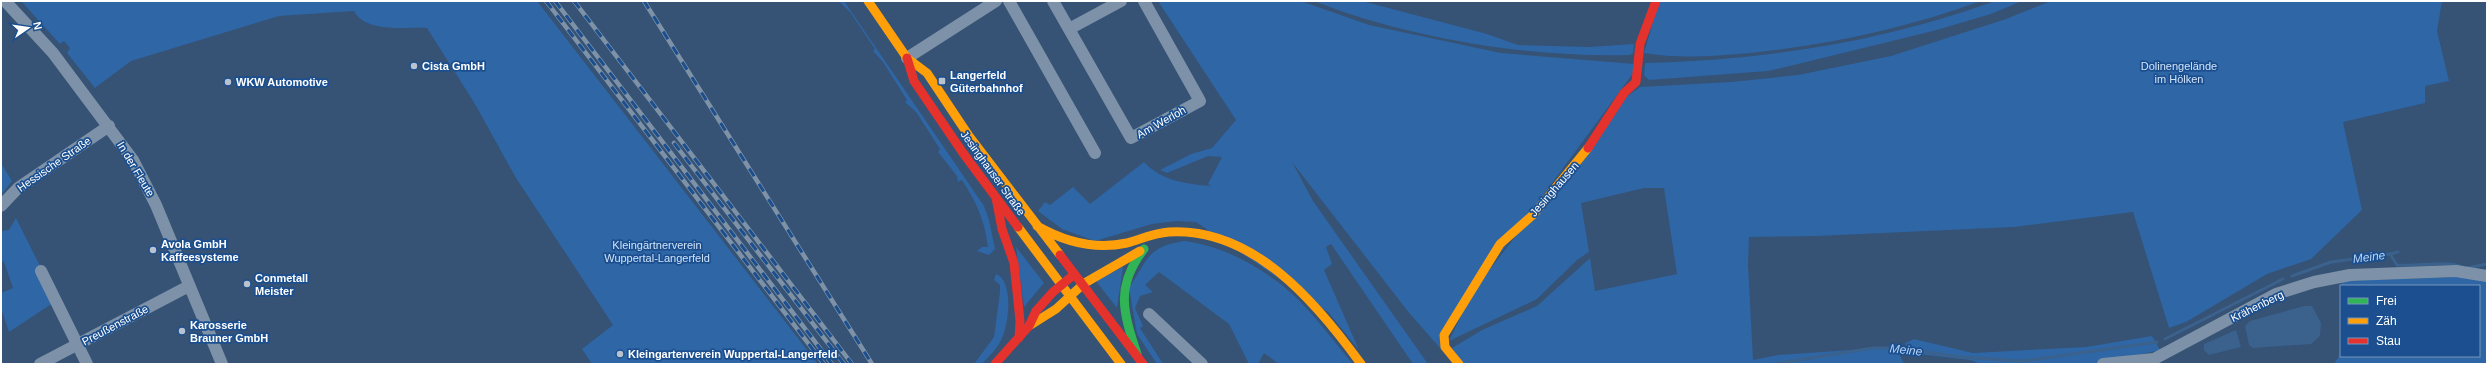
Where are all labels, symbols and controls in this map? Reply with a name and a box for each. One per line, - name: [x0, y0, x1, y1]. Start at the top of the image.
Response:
- north arrow: [8, 8, 48, 48]
- text: N: [31, 21, 44, 31]
- place label: Cista GmbH: [422, 60, 485, 72]
- park label: Dolinengelände im Hölken: [2141, 60, 2217, 85]
- marker: Cista GmbH: [409, 61, 419, 71]
- place label: Langerfeld Güterbahnhof: [950, 69, 1023, 94]
- place label: WKW Automotive: [236, 76, 328, 88]
- marker: Langerfeld Güterbahnhof: [937, 76, 947, 86]
- marker: WKW Automotive: [223, 77, 233, 87]
- street label: Am Werloh: [1134, 104, 1188, 140]
- street label: Jesinghauser Straße: [958, 128, 1028, 218]
- street label: Hessische Straße: [15, 134, 93, 194]
- street label: In der Fleute: [115, 139, 157, 199]
- street label: Jesinghausen: [1527, 159, 1581, 219]
- place label: Avola GmbH Kaffeesysteme: [161, 238, 239, 263]
- park label: Kleingärtnerverein Wuppertal-Langerfeld: [604, 239, 710, 264]
- marker: Avola GmbH Kaffeesysteme: [148, 245, 158, 255]
- water label: Meine: [2352, 248, 2386, 266]
- place label: Conmetall Meister: [255, 272, 308, 297]
- marker: Conmetall Meister: [242, 279, 252, 289]
- legend: [2340, 285, 2480, 357]
- street label: Krähenberg: [2229, 288, 2285, 324]
- text: Frei: [2376, 294, 2397, 308]
- street label: Preußenstraße: [80, 302, 150, 348]
- text: Zäh: [2376, 314, 2397, 328]
- place label: Karosserie Brauner GmbH: [190, 319, 268, 344]
- marker: Karosserie Brauner GmbH: [177, 326, 187, 336]
- text: Stau: [2376, 334, 2401, 348]
- water label: Meine: [1889, 341, 1923, 359]
- place label: Kleingartenverein Wuppertal-Langerfeld: [628, 348, 837, 360]
- marker: Kleingartenverein Wuppertal-Langerfeld: [615, 349, 625, 359]

